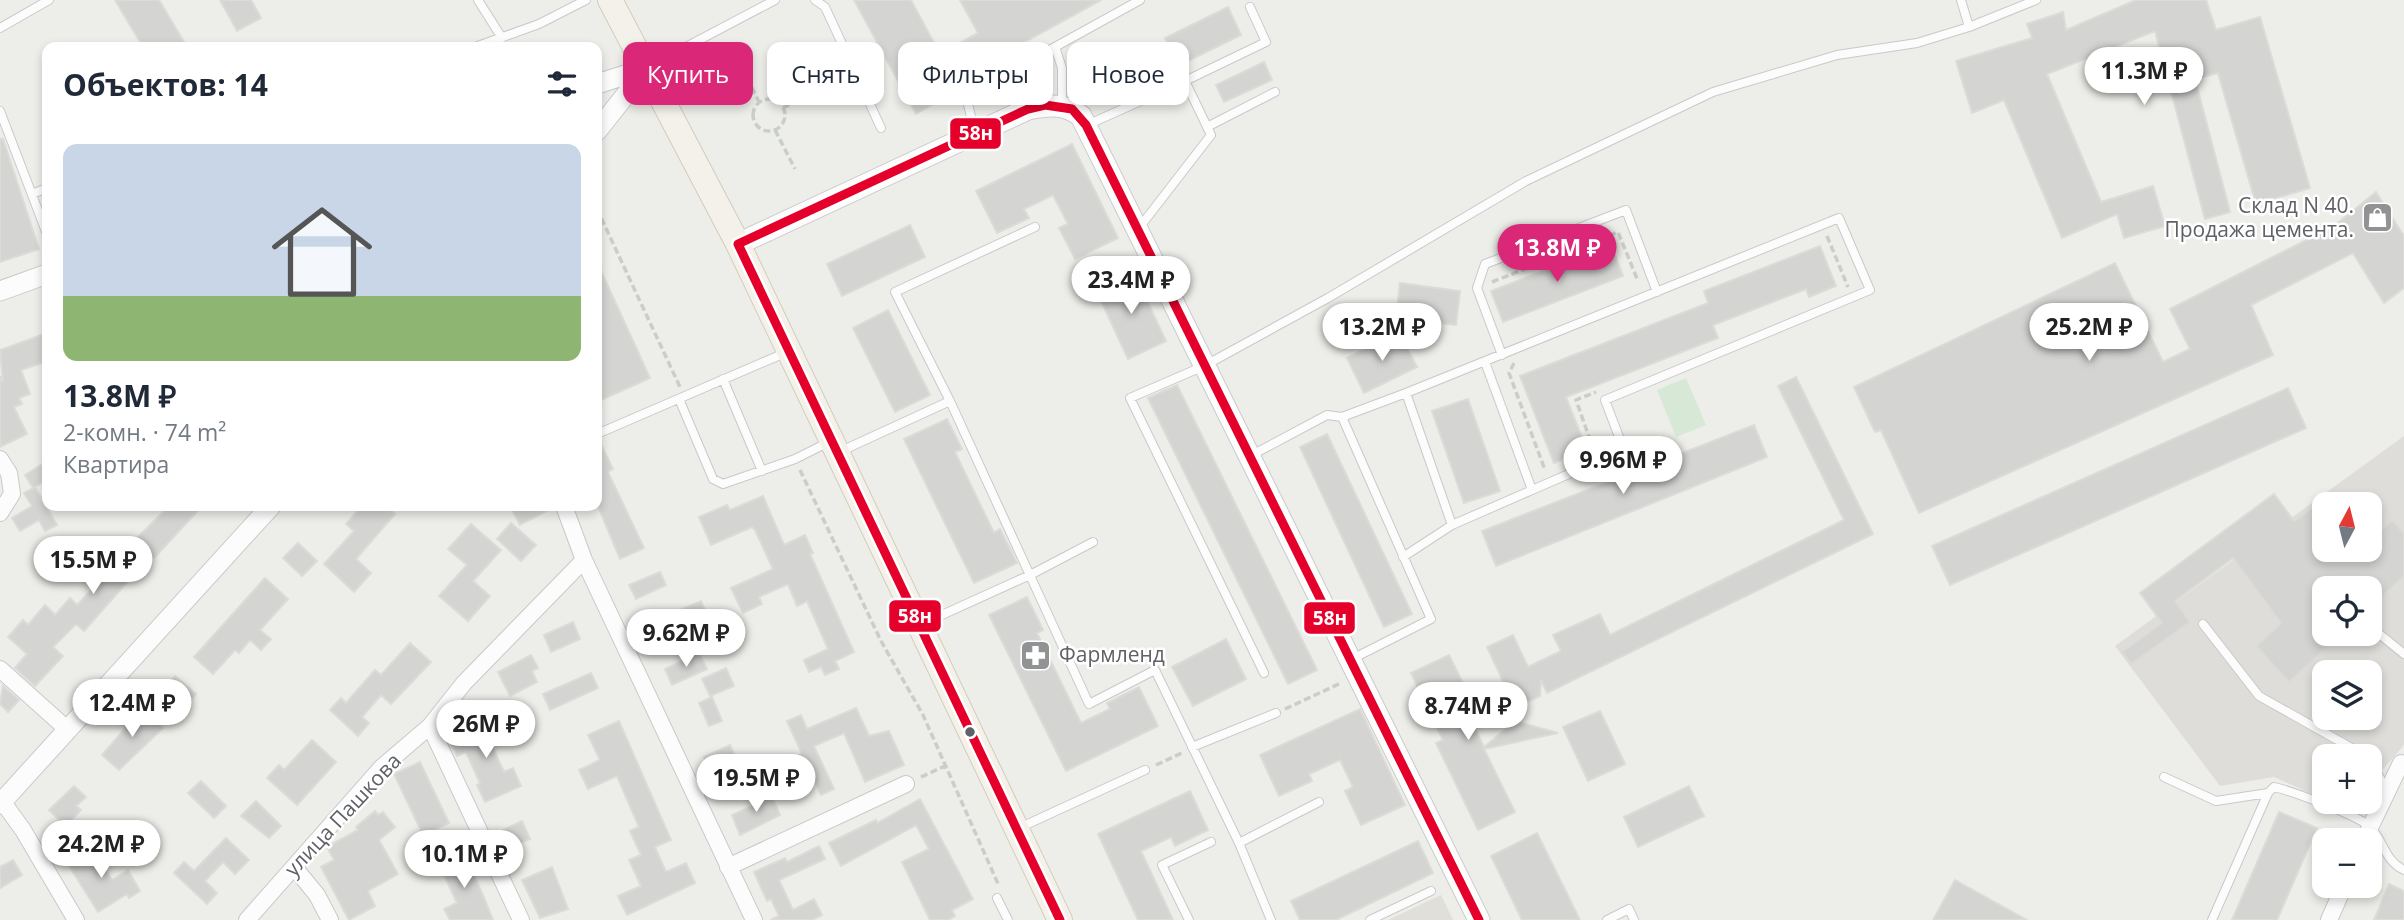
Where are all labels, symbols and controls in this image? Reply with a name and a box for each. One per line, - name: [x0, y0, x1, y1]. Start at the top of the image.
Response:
- chip: Купить: [623, 42, 753, 105]
- chip: Снять: [767, 42, 884, 105]
- chip: Фильтры: [898, 42, 1053, 105]
- chip: Новое: [1067, 42, 1189, 105]
- pin: 11.3M ₽: [2079, 48, 2209, 107]
- text: 11.3M ₽: [2100, 54, 2188, 86]
- text: Объектов: 14: [63, 64, 268, 105]
- icon: filters: [543, 65, 581, 103]
- line badge: 58н: [949, 117, 1002, 150]
- text: 58н: [959, 120, 993, 146]
- icon: home: [259, 189, 385, 315]
- place label: Склад N 40. Продажа цемента.: [2164, 191, 2354, 243]
- shop icon: Склад N 40. Продажа цемента.: [2360, 201, 2394, 235]
- pin: 13.8M ₽: [1492, 224, 1622, 284]
- text: 13.8M ₽: [1513, 231, 1601, 263]
- pin: 23.4M ₽: [1066, 256, 1196, 316]
- text: 23.4M ₽: [1087, 263, 1175, 295]
- pin: 13.2M ₽: [1317, 304, 1447, 363]
- pin: 25.2M ₽: [2024, 304, 2154, 363]
- text: 13.2M ₽: [1338, 310, 1426, 342]
- text: 25.2M ₽: [2045, 310, 2133, 342]
- text: 13.8M ₽: [63, 375, 177, 416]
- text: 2-комн. · 74 m²: [63, 416, 226, 448]
- pin: 9.96M ₽: [1558, 436, 1688, 496]
- text: 9.96M ₽: [1579, 443, 1667, 475]
- text: Квартира: [63, 448, 169, 480]
- north arrow: [2312, 492, 2382, 562]
- map controls: [2312, 492, 2382, 898]
- pin: 15.5M ₽: [28, 536, 158, 596]
- text: 15.5M ₽: [49, 543, 137, 575]
- button: locate: [2312, 576, 2382, 646]
- line badge: 58н: [888, 599, 942, 633]
- line badge: 58н: [1303, 601, 1356, 635]
- text: 58н: [898, 603, 932, 629]
- text: 58н: [1313, 605, 1347, 631]
- pin: 9.62M ₽: [621, 610, 751, 669]
- text: 9.62M ₽: [642, 616, 730, 648]
- pharmacy icon: Фармленд: [1019, 638, 1053, 672]
- place label: Фармленд: [1059, 640, 1165, 668]
- button: layers: [2312, 660, 2382, 730]
- pin: 12.4M ₽: [67, 680, 197, 739]
- pin: 8.74M ₽: [1403, 682, 1533, 742]
- text: 12.4M ₽: [88, 686, 176, 718]
- text: 8.74M ₽: [1424, 689, 1512, 721]
- pin: 26M ₽: [437, 700, 535, 760]
- text: 26M ₽: [452, 707, 520, 739]
- unlabelled marker: [963, 725, 977, 739]
- button: +: [2312, 744, 2382, 814]
- street label: улица Пашкова: [278, 747, 407, 882]
- pin: 19.5M ₽: [691, 754, 821, 814]
- text: 19.5M ₽: [712, 761, 800, 793]
- pin: 24.2M ₽: [36, 820, 166, 880]
- text: 24.2M ₽: [57, 827, 145, 859]
- button: −: [2312, 828, 2382, 898]
- pin: 10.1M ₽: [399, 830, 529, 890]
- text: 10.1M ₽: [420, 837, 508, 869]

